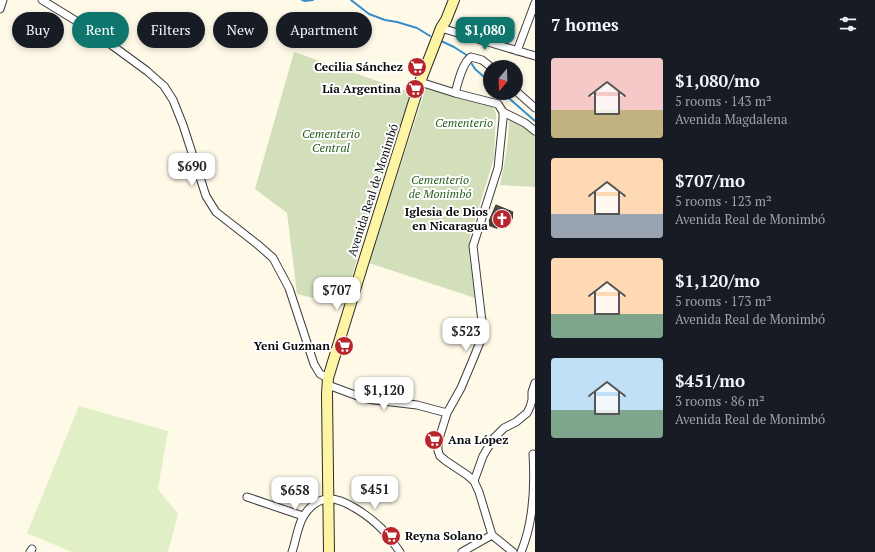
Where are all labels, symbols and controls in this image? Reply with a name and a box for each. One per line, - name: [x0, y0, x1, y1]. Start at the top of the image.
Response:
- chip: Buy: [12, 12, 64, 48]
- chip: Rent: [72, 12, 129, 48]
- chip: Filters: [137, 12, 205, 48]
- chip: New: [213, 12, 268, 48]
- chip: Apartment: [276, 12, 372, 48]
- text: 7 homes: [551, 13, 619, 36]
- icon: filters: [837, 13, 859, 35]
- pin: $1,080: [452, 17, 518, 51]
- text: $1,080: [465, 21, 505, 39]
- supermarket icon: Cecilia Sánchez: [406, 56, 428, 78]
- place label: Cecilia Sánchez: [314, 59, 403, 74]
- north arrow: [483, 60, 523, 100]
- map controls: [483, 60, 523, 100]
- text: $1,080/mo: [675, 69, 760, 92]
- icon: home: [583, 74, 631, 122]
- supermarket icon: Lía Argentina: [404, 78, 426, 100]
- place label: Lía Argentina: [322, 81, 401, 96]
- text: 5 rooms · 143 m²: [675, 92, 772, 110]
- text: Avenida Magdalena: [675, 110, 788, 128]
- park label: Cementerio: [435, 115, 493, 130]
- street label: Avenida Real de Monimbó: [344, 121, 401, 258]
- park label: Cementerio Central: [302, 126, 360, 155]
- pin: $690: [168, 153, 216, 187]
- text: $690: [177, 157, 207, 175]
- text: $707/mo: [675, 169, 745, 192]
- park label: Cementerio de Monimbó: [408, 172, 472, 201]
- icon: home: [583, 174, 631, 222]
- text: 5 rooms · 123 m²: [675, 192, 772, 210]
- place label: Iglesia de Dios en Nicaragua: [405, 204, 489, 233]
- church icon: Iglesia de Dios en Nicaragua: [491, 208, 513, 230]
- text: Avenida Real de Monimbó: [675, 210, 825, 228]
- text: $1,120/mo: [675, 269, 760, 292]
- icon: home: [583, 274, 631, 322]
- pin: $707: [313, 277, 361, 311]
- text: $707: [322, 281, 352, 299]
- text: 5 rooms · 173 m²: [675, 292, 772, 310]
- text: Avenida Real de Monimbó: [675, 310, 825, 328]
- pin: $523: [442, 318, 490, 352]
- text: $523: [451, 322, 481, 340]
- supermarket icon: Yeni Guzman: [333, 335, 355, 357]
- place label: Yeni Guzman: [254, 338, 330, 353]
- text: $451/mo: [675, 369, 745, 392]
- icon: home: [583, 374, 631, 422]
- pin: $1,120: [351, 377, 417, 411]
- text: $1,120: [364, 381, 404, 399]
- text: 3 rooms · 86 m²: [675, 392, 765, 410]
- text: Avenida Real de Monimbó: [675, 410, 825, 428]
- supermarket icon: Ana López: [423, 429, 445, 451]
- place label: Ana López: [448, 432, 508, 447]
- pin: $451: [351, 476, 399, 510]
- pin: $658: [271, 477, 319, 511]
- text: $451: [360, 480, 390, 498]
- text: $658: [280, 481, 310, 499]
- supermarket icon: Reyna Solano: [380, 525, 402, 547]
- place label: Reyna Solano: [405, 528, 483, 543]

